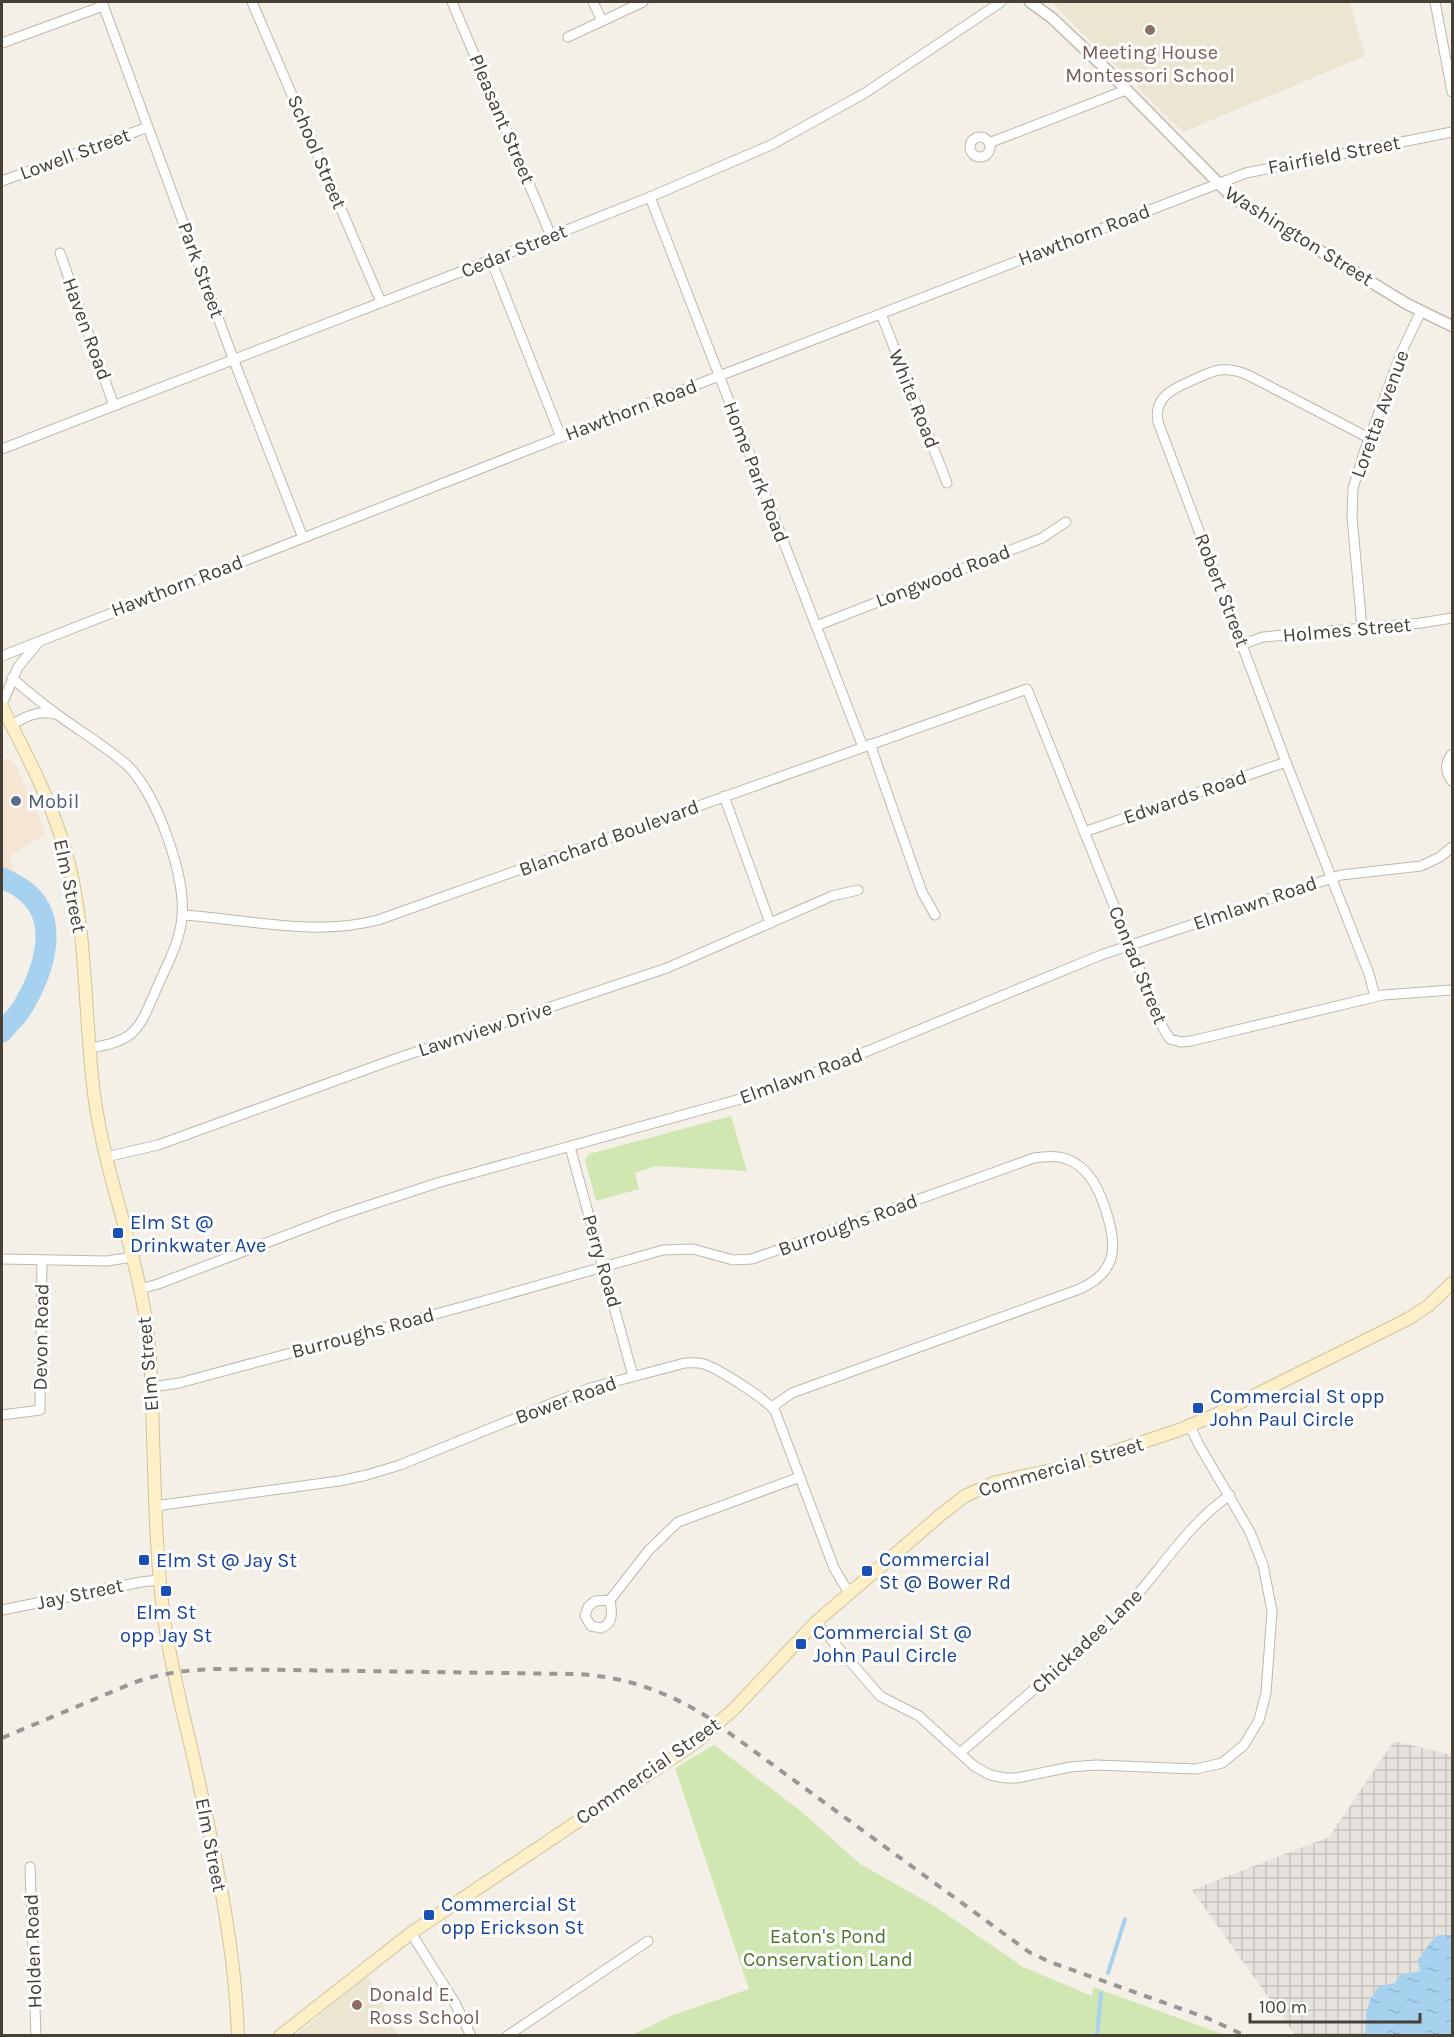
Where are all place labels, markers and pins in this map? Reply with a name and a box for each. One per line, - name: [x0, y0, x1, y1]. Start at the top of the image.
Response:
- marker: Meeting House Montessori School: [1143, 23, 1157, 37]
- place label: Meeting House Montessori School: [1065, 41, 1235, 87]
- place label: Mobil: [28, 790, 79, 813]
- marker: Mobil: [9, 794, 23, 808]
- place label: Elm St @ Drinkwater Ave: [130, 1211, 266, 1257]
- marker: Elm St @ Drinkwater Ave: [111, 1226, 125, 1240]
- place label: Commercial St opp John Paul Circle: [1210, 1385, 1384, 1431]
- marker: Commercial St opp John Paul Circle: [1191, 1401, 1205, 1415]
- place label: Commercial St @ Bower Rd: [879, 1548, 1011, 1594]
- place label: Elm St @ Jay St: [156, 1549, 297, 1572]
- marker: Elm St @ Jay St: [137, 1553, 151, 1567]
- marker: Commercial St @ Bower Rd: [860, 1564, 874, 1578]
- marker: Elm St opp Jay St: [159, 1584, 173, 1598]
- place label: Elm St opp Jay St: [120, 1601, 212, 1647]
- place label: Commercial St @ John Paul Circle: [813, 1621, 972, 1667]
- marker: Commercial St @ John Paul Circle: [794, 1637, 808, 1651]
- place label: Commercial St opp Erickson St: [441, 1893, 584, 1939]
- marker: Commercial St opp Erickson St: [422, 1908, 436, 1922]
- place label: Donald E. Ross School: [369, 1983, 480, 2029]
- marker: Donald E. Ross School: [350, 1998, 364, 2012]

